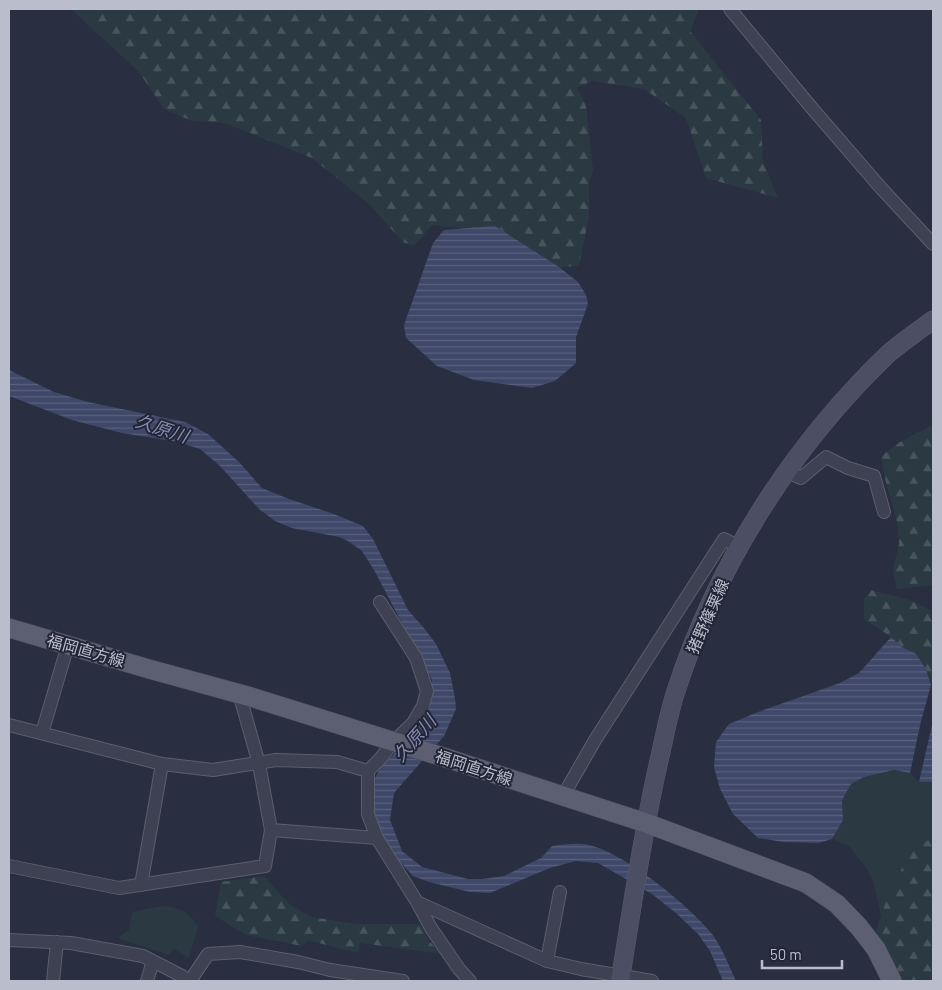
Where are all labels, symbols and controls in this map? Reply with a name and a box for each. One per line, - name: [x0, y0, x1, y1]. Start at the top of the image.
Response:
- water label: 久原川: [133, 409, 193, 447]
- street label: 猪野篠栗線: [682, 576, 732, 656]
- street label: 福岡直方線: [45, 630, 127, 670]
- water label: 久原川: [388, 709, 441, 766]
- street label: 福岡直方線: [433, 746, 515, 788]
- scale bar: [762, 938, 842, 970]
- text: 50 m: [770, 945, 802, 963]

